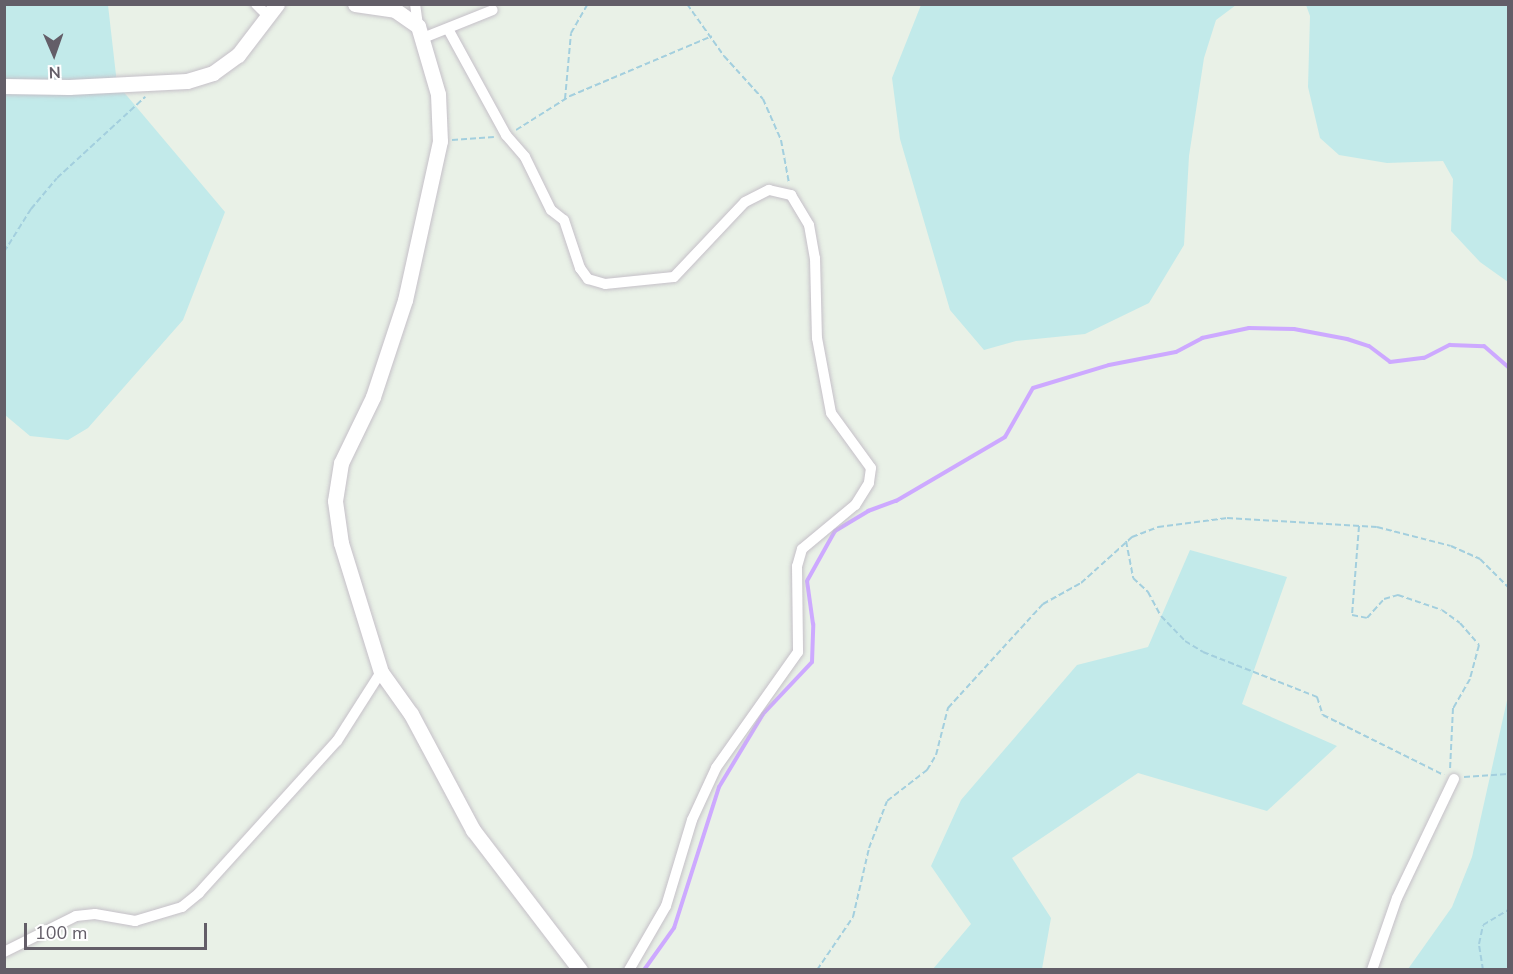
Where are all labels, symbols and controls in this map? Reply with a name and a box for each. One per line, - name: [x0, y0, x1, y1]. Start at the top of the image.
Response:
- north arrow: [24, 24, 84, 84]
- text: N: [48, 61, 61, 83]
- scale bar: [27, 911, 210, 949]
- text: 100 m: [35, 921, 87, 945]

